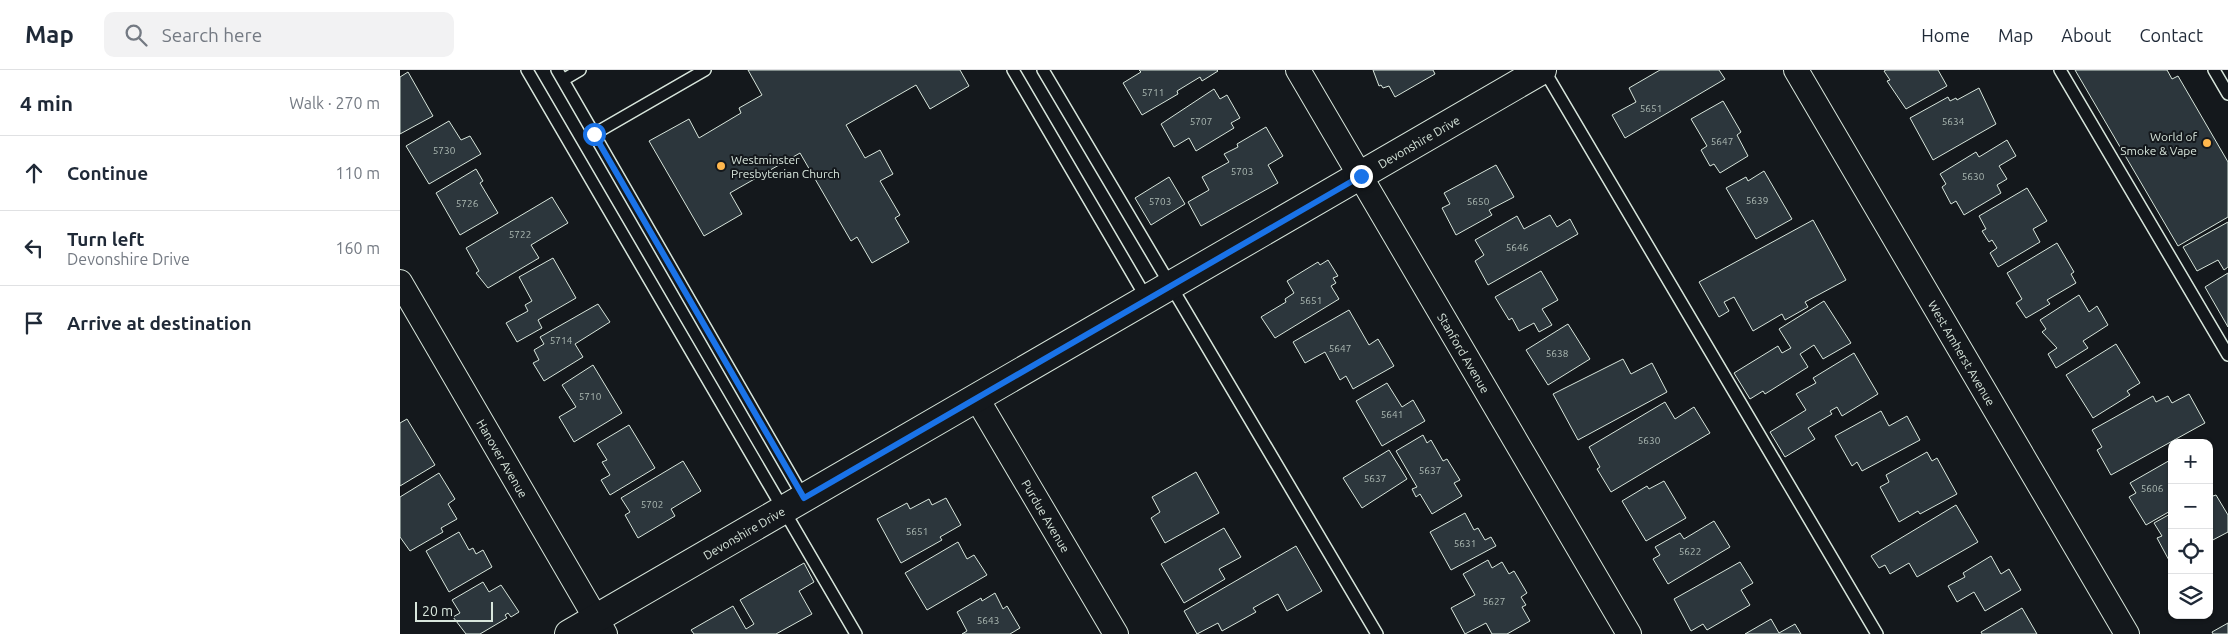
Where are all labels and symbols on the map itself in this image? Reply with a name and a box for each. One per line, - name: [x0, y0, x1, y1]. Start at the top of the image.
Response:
- house number: 5711: [1142, 87, 1164, 98]
- house number: 5651: [1640, 103, 1662, 114]
- street label: Devonshire Drive: [1375, 113, 1462, 170]
- house number: 5707: [1190, 116, 1212, 127]
- house number: 5634: [1942, 116, 1965, 127]
- route start: [583, 123, 606, 146]
- place label: World of Smoke & Vape: [2120, 130, 2197, 157]
- house number: 5647: [1711, 136, 1733, 147]
- marker: World of Smoke & Vape: [2201, 137, 2213, 149]
- house number: 5730: [433, 145, 456, 156]
- place label: Westminster Presbyterian Church: [731, 153, 840, 180]
- marker: Westminster Presbyterian Church: [715, 160, 727, 172]
- route end: [1350, 165, 1373, 188]
- house number: 5703: [1231, 166, 1253, 177]
- house number: 5630: [1962, 171, 1985, 182]
- house number: 5639: [1746, 195, 1768, 206]
- house number: 5703: [1149, 196, 1171, 207]
- house number: 5650: [1467, 196, 1490, 207]
- house number: 5726: [456, 198, 479, 209]
- house number: 5722: [509, 229, 531, 240]
- house number: 5646: [1506, 242, 1529, 253]
- house number: 5651: [1300, 295, 1322, 306]
- street label: West Amherst Avenue: [1926, 298, 1998, 408]
- street label: Stanford Avenue: [1436, 311, 1493, 395]
- house number: 5714: [550, 335, 573, 346]
- house number: 5647: [1329, 343, 1351, 354]
- house number: 5638: [1546, 348, 1569, 359]
- house number: 5710: [579, 391, 602, 402]
- house number: 5641: [1381, 409, 1403, 420]
- street label: Hanover Avenue: [475, 417, 531, 500]
- house number: 5630: [1638, 435, 1661, 446]
- house number: 5637: [1419, 465, 1441, 476]
- house number: 5637: [1364, 473, 1386, 484]
- street label: Purdue Avenue: [1020, 477, 1073, 555]
- house number: 5606: [2141, 483, 2164, 494]
- house number: 5702: [641, 499, 663, 510]
- street label: Devonshire Drive: [701, 504, 787, 561]
- house number: 5651: [906, 526, 928, 537]
- house number: 5631: [1454, 538, 1476, 549]
- house number: 5622: [1679, 546, 1701, 557]
- house number: 5627: [1483, 596, 1505, 607]
- scale bar: [415, 599, 492, 622]
- house number: 5643: [977, 615, 999, 626]

